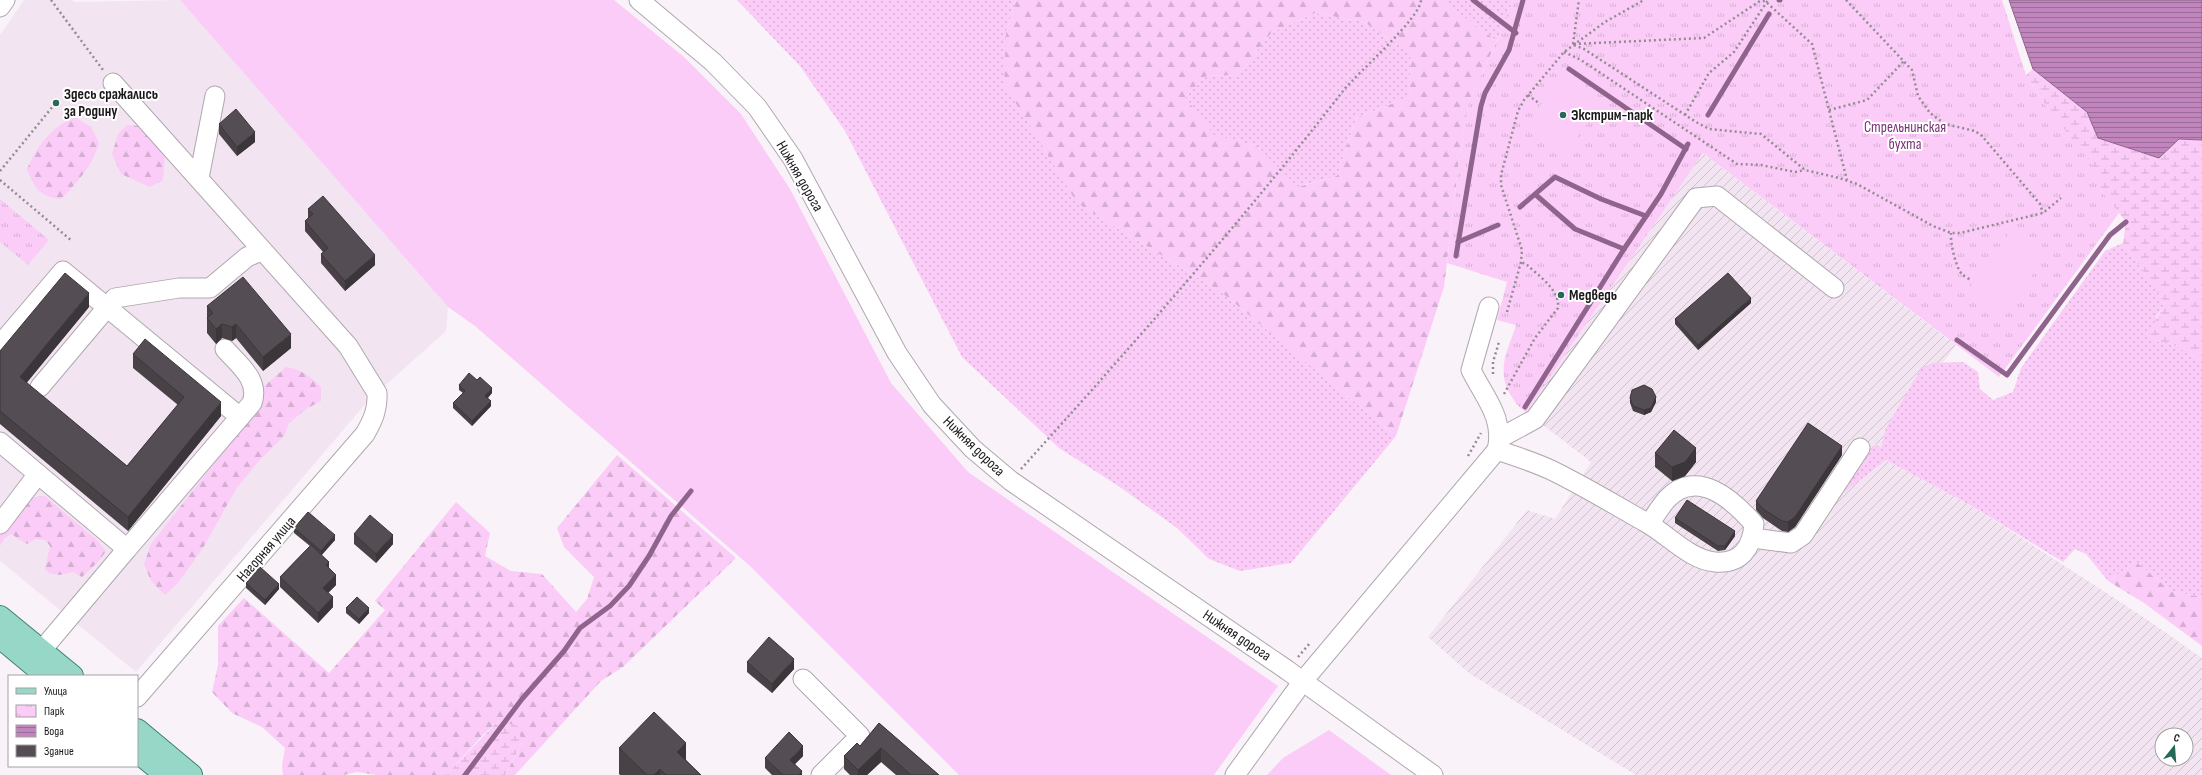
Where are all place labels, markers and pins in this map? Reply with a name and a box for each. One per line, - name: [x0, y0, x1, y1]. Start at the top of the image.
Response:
- place label: Здесь сражались за Родину: [64, 85, 158, 121]
- marker: Здесь сражались за Родину: [51, 98, 61, 108]
- place label: Экстрим-парк: [1571, 106, 1654, 125]
- marker: Экстрим-парк: [1558, 110, 1568, 120]
- place label: Медведь: [1569, 286, 1617, 305]
- marker: Медведь: [1556, 290, 1566, 300]

